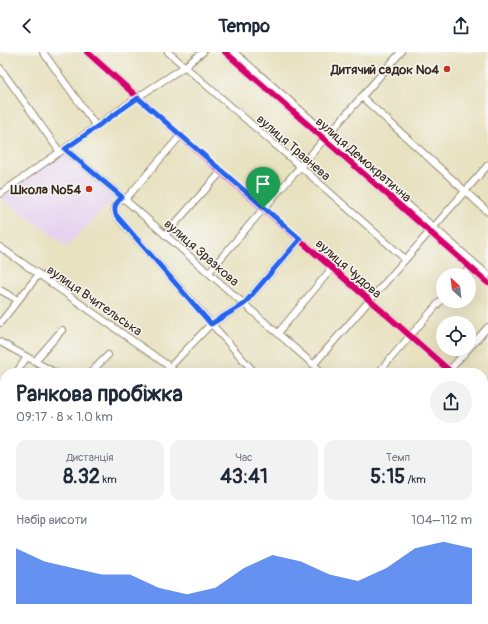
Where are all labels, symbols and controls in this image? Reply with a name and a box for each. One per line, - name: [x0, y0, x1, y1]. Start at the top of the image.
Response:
- icon: back: [16, 15, 38, 37]
- text: Tempo: [218, 15, 270, 38]
- icon: share: [450, 15, 472, 37]
- place label: Дитячий садок №4: [330, 62, 439, 78]
- marker: Дитячий садок №4: [442, 64, 452, 74]
- street label: вулиця Травнева: [253, 111, 334, 184]
- street label: вулиця Демократична: [312, 114, 415, 206]
- pin: [246, 167, 280, 208]
- icon: arrive: [252, 173, 274, 195]
- place label: Школа №54: [10, 182, 81, 198]
- marker: Школа №54: [84, 184, 94, 194]
- street label: вулиця Зразкова: [161, 216, 242, 290]
- street label: вулиця Чудова: [312, 236, 385, 302]
- street label: вулиця Вчительська: [44, 262, 145, 340]
- north arrow: [436, 268, 476, 308]
- map controls: [436, 268, 476, 356]
- button: locate: [436, 316, 476, 356]
- text: Ранкова пробіжка: [16, 380, 183, 408]
- button: share: [430, 381, 472, 423]
- text: 09:17 · 8 × 1.0 km: [16, 409, 113, 425]
- text: Дистанція: [66, 451, 114, 464]
- text: Час: [235, 451, 253, 464]
- text: Темп: [386, 451, 410, 464]
- text: 8.32: [63, 464, 100, 489]
- text: 43:41: [220, 464, 268, 489]
- text: 5:15: [370, 464, 405, 489]
- text: km: [100, 473, 117, 486]
- text: /km: [405, 473, 426, 486]
- text: Набір висоти: [16, 512, 87, 528]
- text: 104–112 m: [411, 512, 472, 528]

